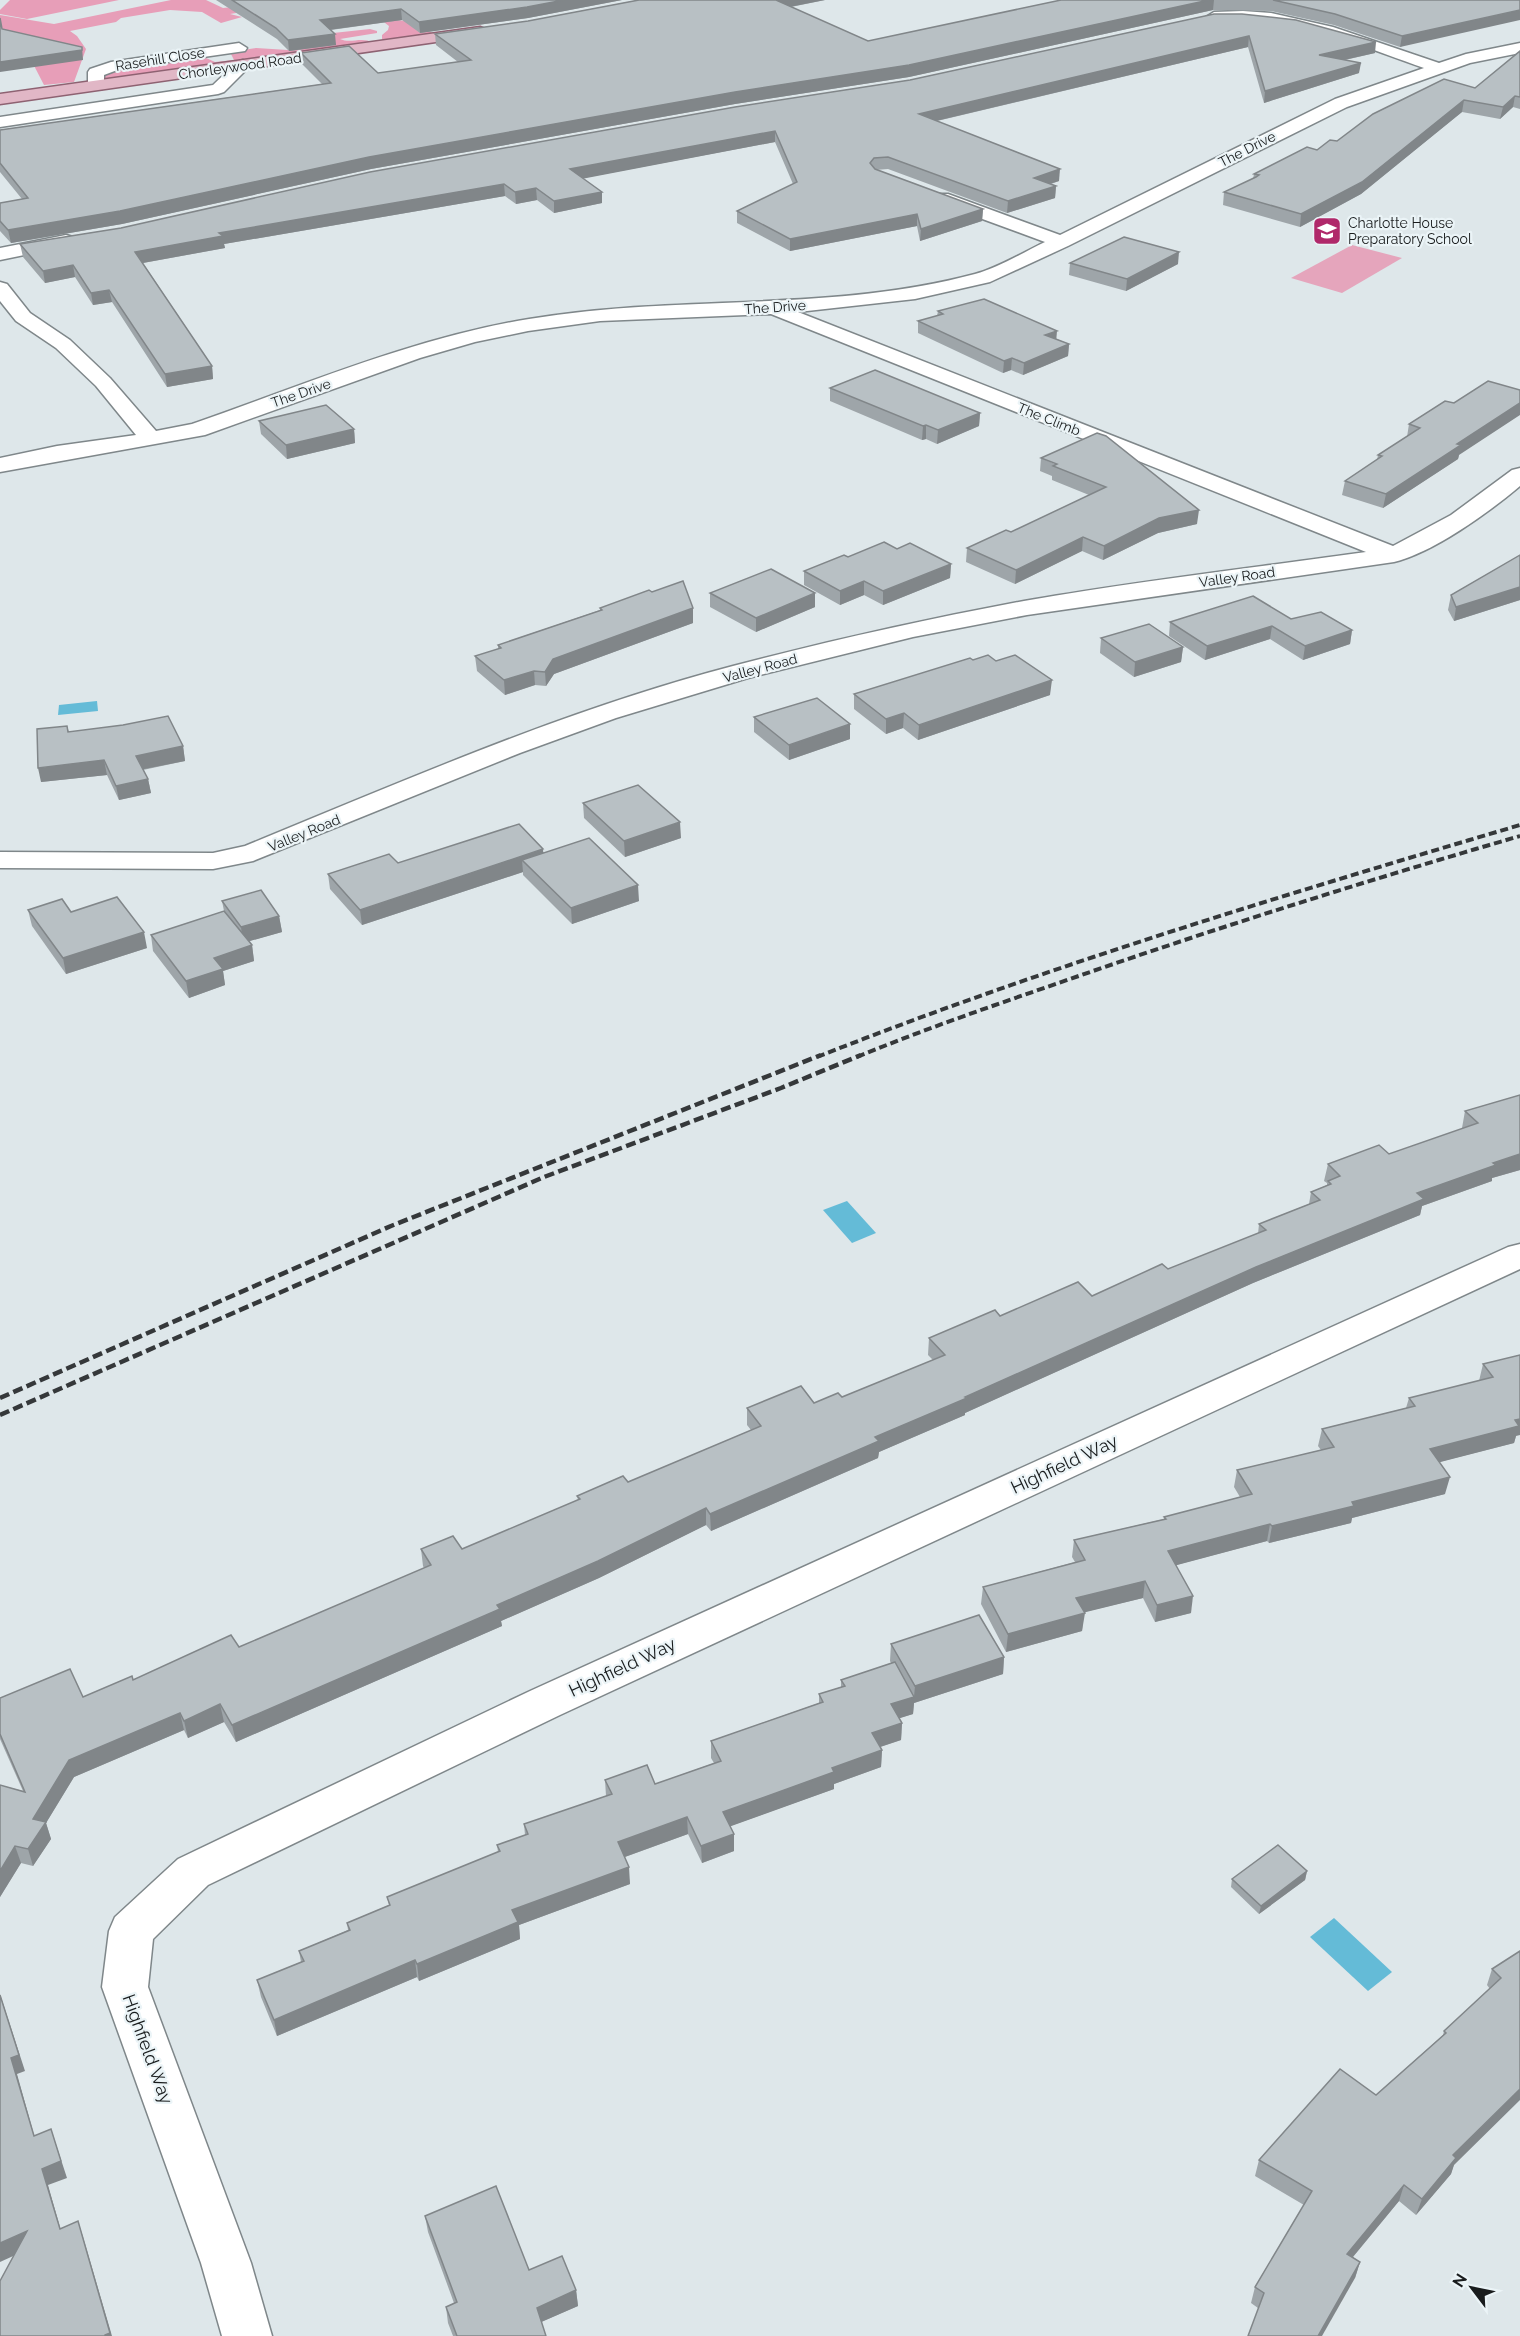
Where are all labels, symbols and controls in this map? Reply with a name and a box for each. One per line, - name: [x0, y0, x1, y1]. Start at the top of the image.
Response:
- street label: Rasehill Close: [114, 44, 206, 74]
- street label: Chorleywood Road: [177, 49, 303, 83]
- street label: The Drive: [1216, 128, 1278, 170]
- school or university icon: Charlotte House Preparatory School: [1311, 215, 1343, 247]
- place label: Charlotte House Preparatory School: [1348, 215, 1472, 247]
- street label: The Drive: [744, 297, 806, 317]
- street label: The Drive: [269, 375, 333, 411]
- street label: The Climb: [1015, 399, 1083, 439]
- street label: Valley Road: [1198, 564, 1276, 590]
- street label: Valley Road: [721, 650, 799, 686]
- street label: Valley Road: [266, 811, 342, 855]
- street label: Highfield Way: [1007, 1430, 1121, 1498]
- street label: Highfield Way: [565, 1633, 679, 1701]
- street label: Highfield Way: [118, 1991, 178, 2107]
- north arrow: [1442, 2258, 1502, 2318]
- text: N: [1448, 2270, 1471, 2291]

